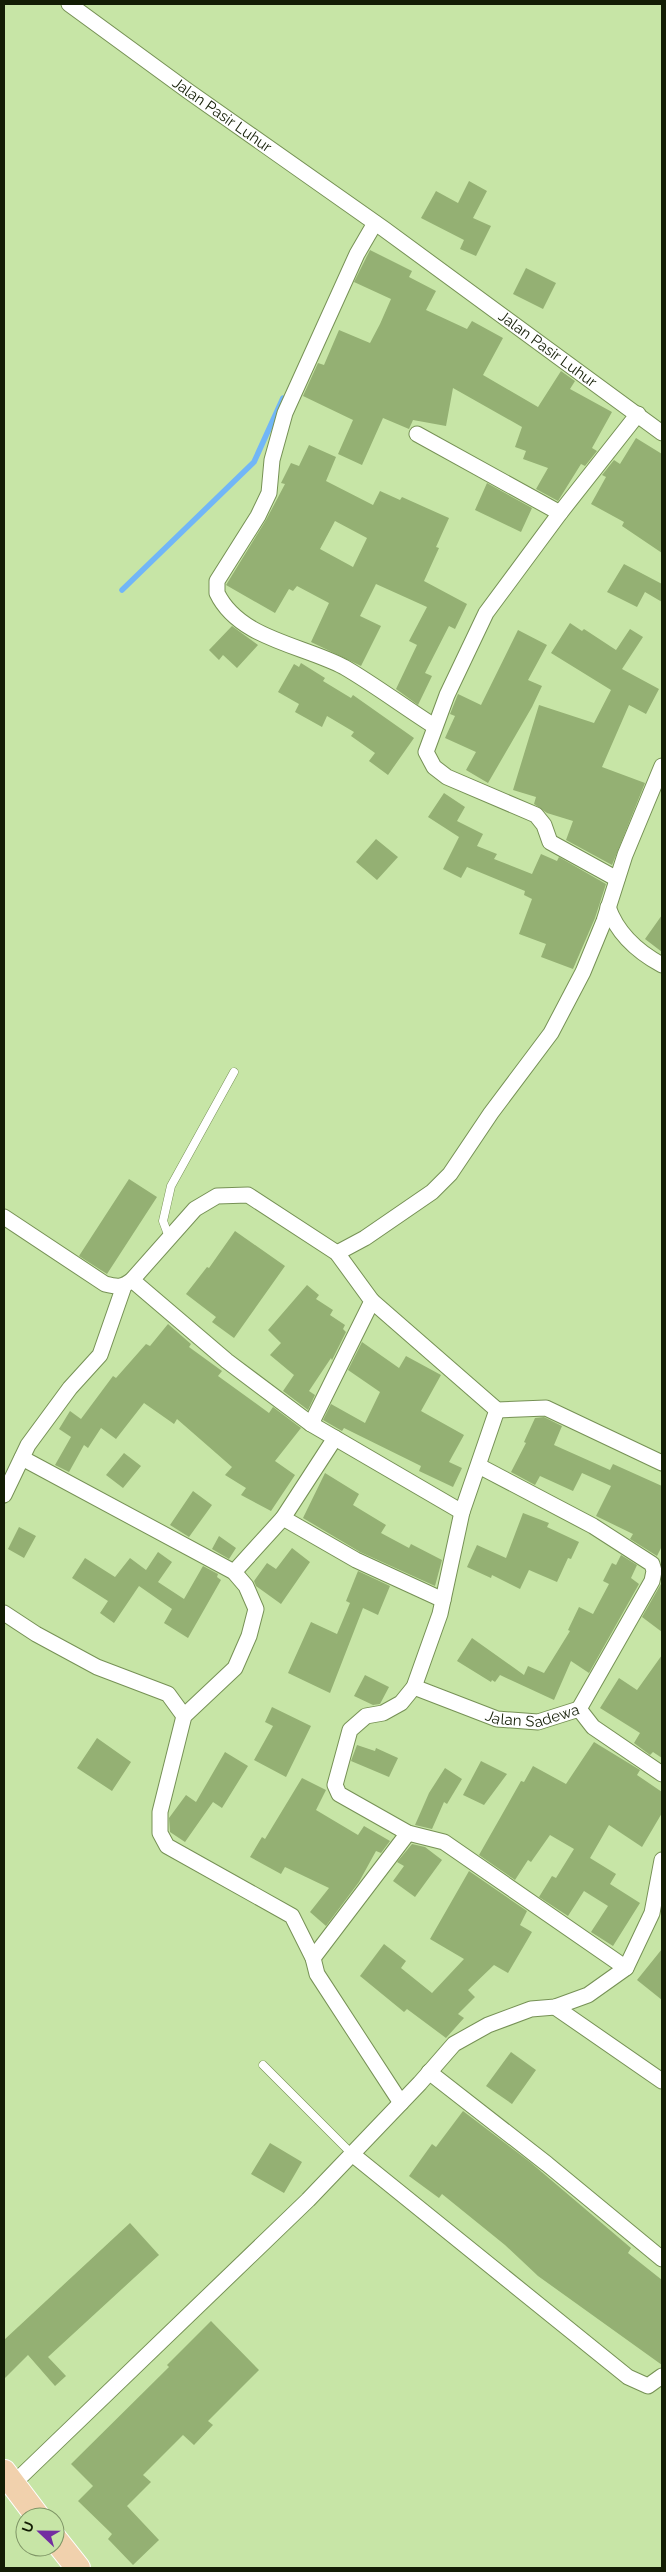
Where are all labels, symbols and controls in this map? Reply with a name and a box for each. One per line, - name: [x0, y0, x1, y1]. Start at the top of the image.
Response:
- street label: Jalan Pasir Luhur: [169, 74, 276, 157]
- street label: Jalan Pasir Luhur: [495, 307, 601, 391]
- street label: Jalan Sadewa: [483, 1701, 581, 1732]
- north arrow: [15, 2507, 65, 2557]
- text: U: [19, 2519, 37, 2535]

